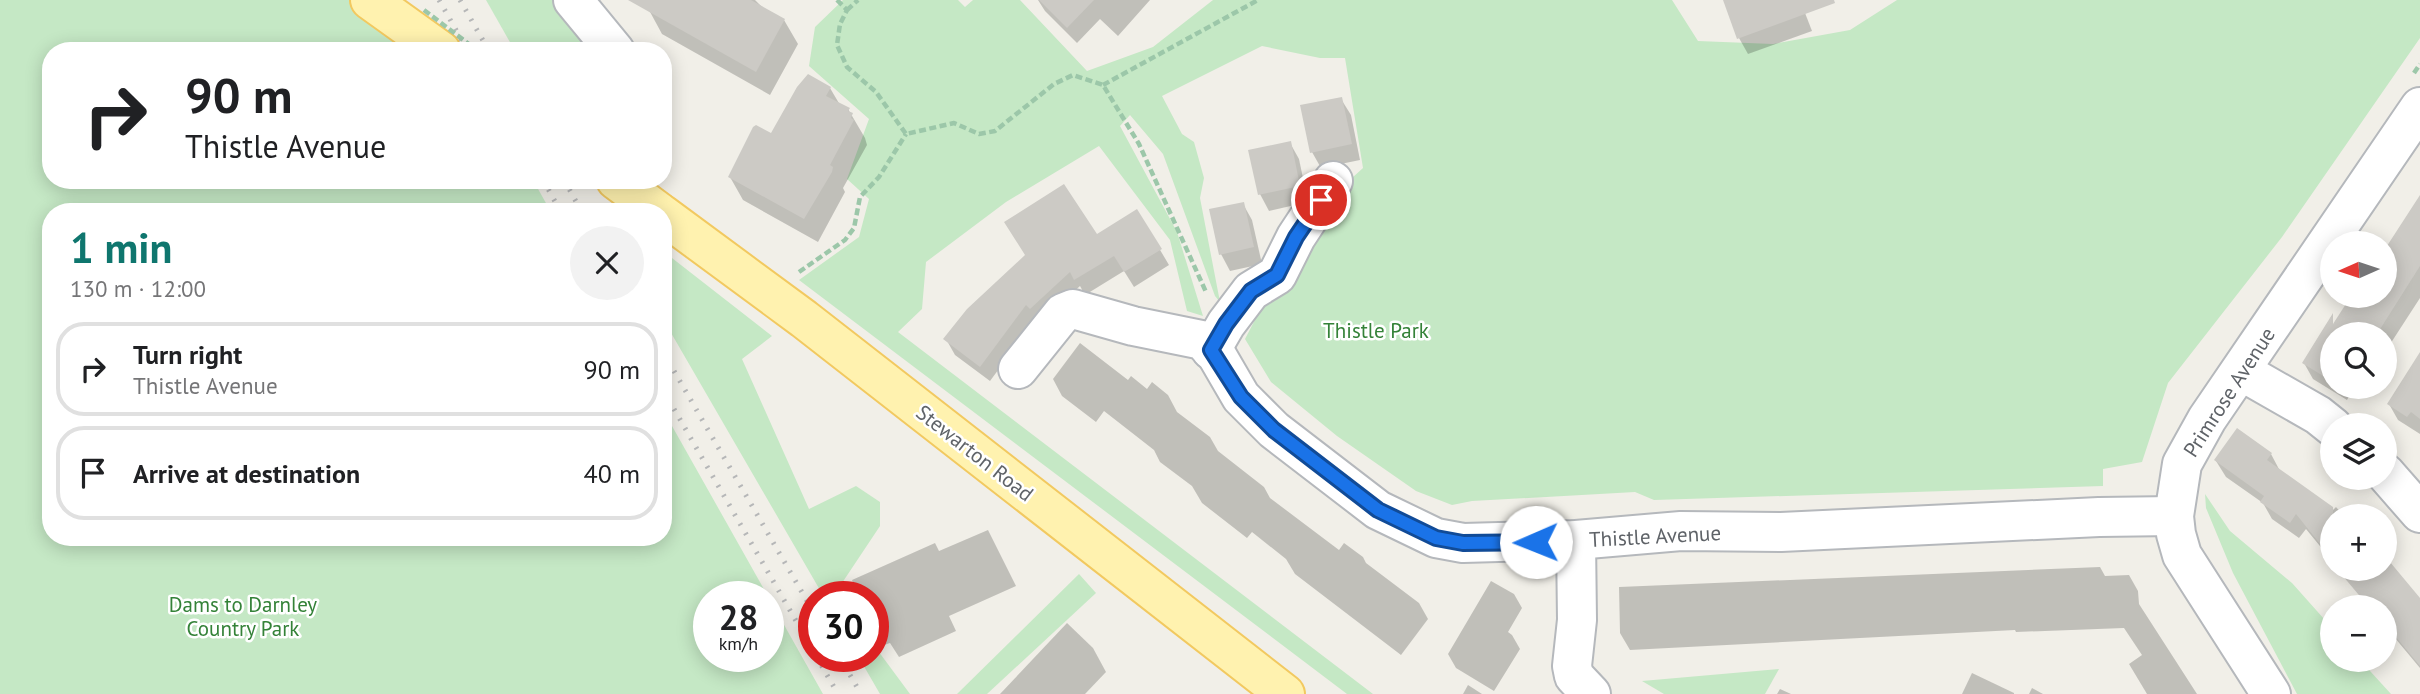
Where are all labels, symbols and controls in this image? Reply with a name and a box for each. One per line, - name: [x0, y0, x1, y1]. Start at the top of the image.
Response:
- text: 90 m: [185, 63, 292, 127]
- icon: right: [70, 70, 161, 161]
- text: Thistle Avenue: [185, 125, 386, 167]
- pin: [1291, 170, 1351, 230]
- icon: arrive: [1302, 181, 1340, 219]
- text: 1 min: [70, 220, 172, 275]
- button: close: [570, 226, 644, 300]
- north arrow: [2320, 231, 2398, 308]
- map controls: [2320, 231, 2397, 672]
- text: 130 m · 12:00: [70, 274, 206, 303]
- park label: Thistle Park: [1323, 317, 1429, 344]
- street label: Primrose Avenue: [2177, 322, 2281, 462]
- button: search: [2320, 322, 2397, 399]
- text: Turn right: [133, 338, 242, 371]
- icon: right: [74, 350, 112, 388]
- text: 90 m: [584, 353, 640, 386]
- text: Thistle Avenue: [133, 371, 278, 400]
- street label: Stewarton Road: [911, 399, 1039, 507]
- button: layers: [2320, 413, 2397, 490]
- icon: arrive: [74, 454, 112, 492]
- text: Arrive at destination: [133, 457, 360, 490]
- text: 40 m: [584, 457, 640, 490]
- button: +: [2320, 504, 2397, 581]
- position arrow: [1499, 505, 1573, 579]
- street label: Thistle Avenue: [1588, 519, 1722, 553]
- speed limit sign: 30: [798, 581, 889, 672]
- park label: Dams to Darnley Country Park: [169, 591, 317, 642]
- text: 28: [719, 594, 758, 640]
- button: −: [2320, 595, 2397, 672]
- text: km/h: [719, 632, 758, 655]

